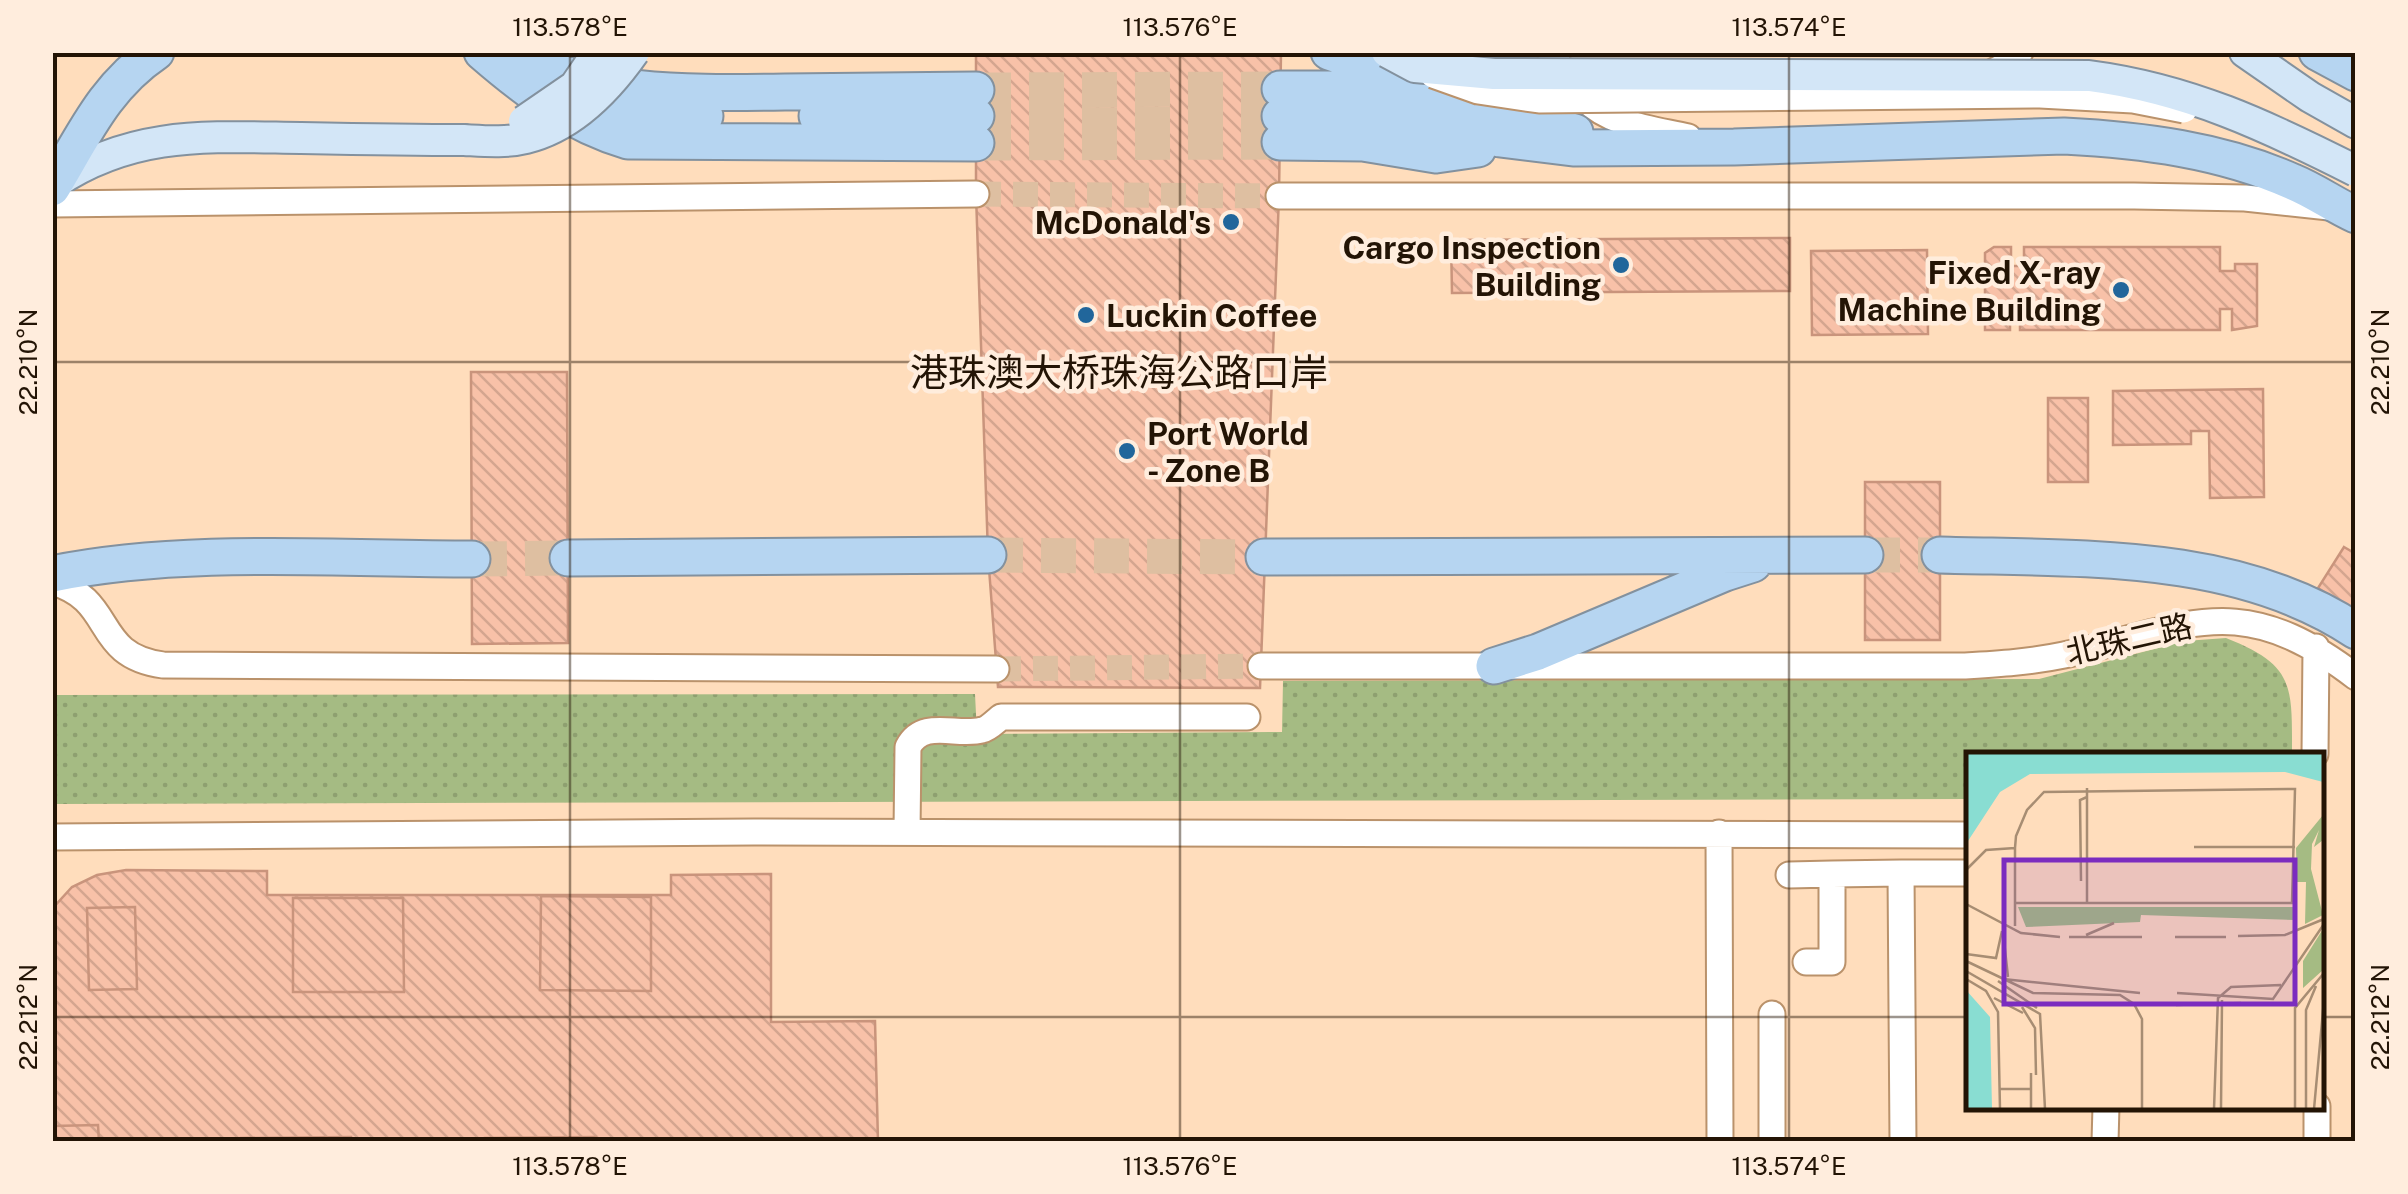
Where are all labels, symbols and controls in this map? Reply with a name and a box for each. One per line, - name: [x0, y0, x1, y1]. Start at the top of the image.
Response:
- text: 113.578°E: [512, 12, 628, 42]
- text: 113.576°E: [1123, 12, 1237, 42]
- text: 113.574°E: [1732, 12, 1846, 42]
- place label: McDonald's: [1035, 204, 1211, 241]
- marker: McDonald's: [1220, 211, 1242, 233]
- place label: Cargo Inspection Building: [1343, 229, 1601, 303]
- marker: Cargo Inspection Building: [1610, 254, 1632, 276]
- place label: Fixed X-ray Machine Building: [1837, 254, 2101, 328]
- marker: Fixed X-ray Machine Building: [2110, 279, 2132, 301]
- place label: Luckin Coffee: [1106, 297, 1317, 334]
- marker: Luckin Coffee: [1075, 304, 1097, 326]
- text: 22.210°N: [13, 309, 43, 415]
- text: 22.210°N: [2365, 309, 2395, 415]
- district label: 港珠澳大桥珠海公路口岸: [910, 350, 1328, 395]
- place label: Port World - Zone B: [1147, 415, 1309, 489]
- marker: Port World - Zone B: [1116, 440, 1138, 462]
- street label: 北珠二路: [2062, 607, 2196, 671]
- inset map: [1966, 752, 2323, 1109]
- text: 22.212°N: [13, 964, 43, 1070]
- text: 22.212°N: [2365, 964, 2395, 1070]
- text: 113.578°E: [512, 1151, 628, 1181]
- text: 113.576°E: [1123, 1151, 1237, 1181]
- text: 113.574°E: [1732, 1151, 1846, 1181]

